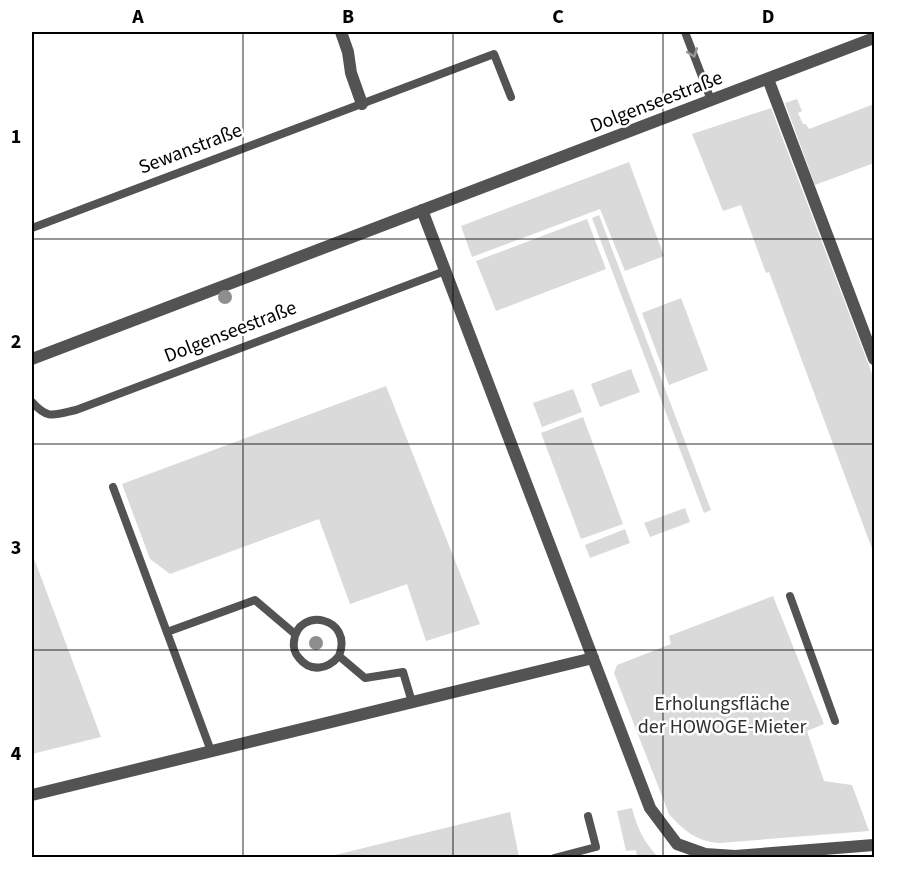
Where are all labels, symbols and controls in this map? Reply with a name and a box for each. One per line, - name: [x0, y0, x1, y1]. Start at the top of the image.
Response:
- text: A: [131, 3, 144, 31]
- text: B: [342, 3, 354, 31]
- text: C: [552, 3, 564, 31]
- text: D: [762, 3, 774, 31]
- one-way arrow: [686, 47, 698, 58]
- street label: Dolgenseestraße: [586, 64, 727, 140]
- street label: Sewanstraße: [135, 116, 246, 181]
- text: 1: [11, 123, 21, 151]
- street label: Dolgenseestraße: [160, 294, 301, 370]
- text: 2: [11, 328, 21, 356]
- text: 3: [11, 534, 21, 562]
- park label: Erholungsfläche der HOWOGE-Mieter: [638, 690, 806, 741]
- text: 4: [11, 740, 22, 768]

